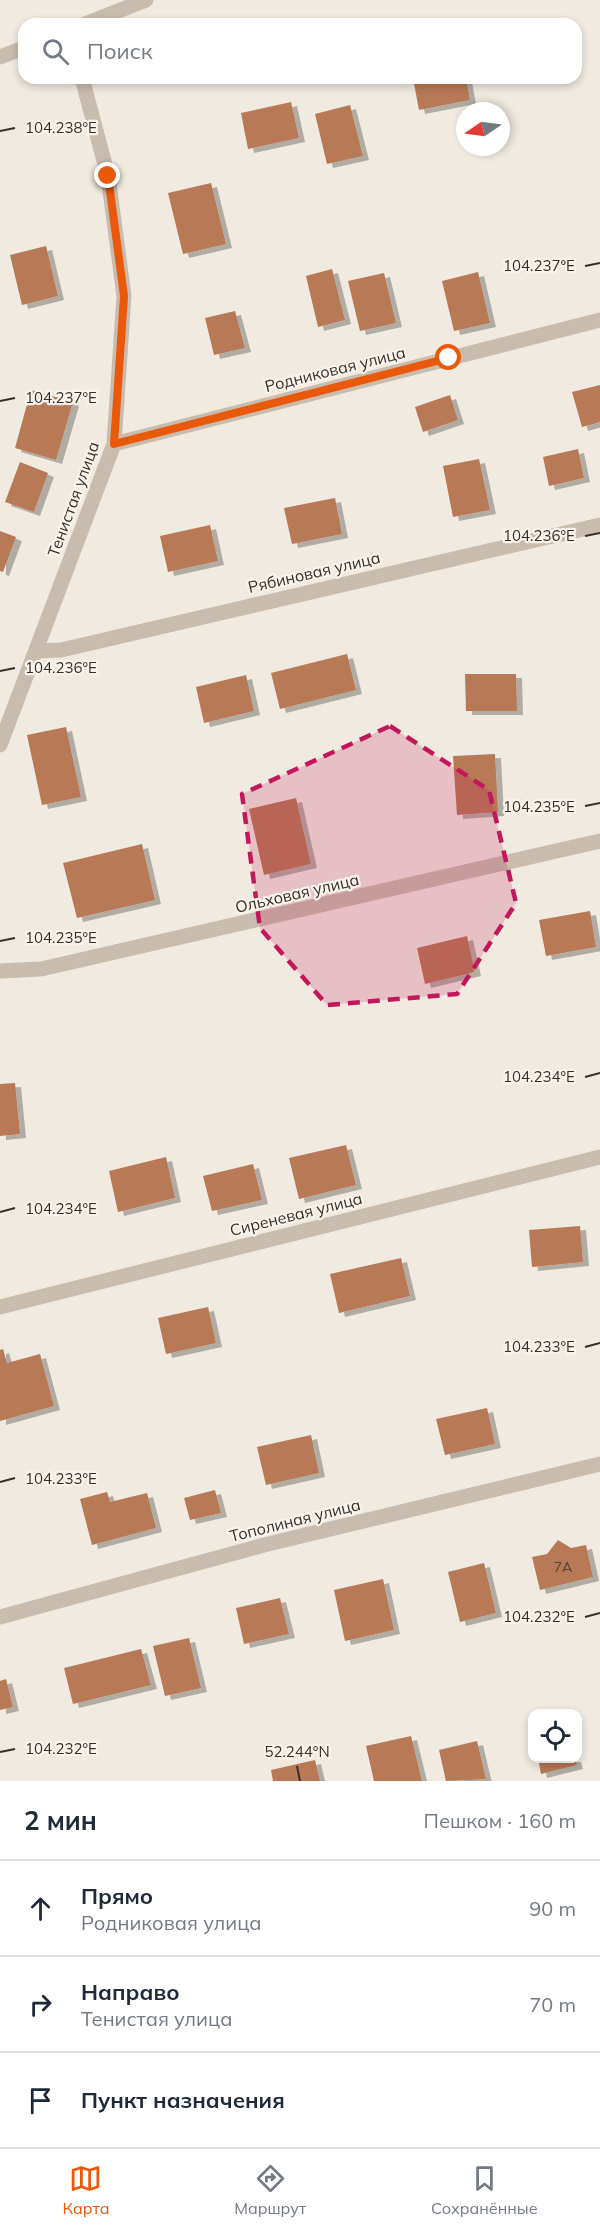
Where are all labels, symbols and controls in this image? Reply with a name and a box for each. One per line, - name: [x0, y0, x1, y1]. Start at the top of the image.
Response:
- search box: [18, 18, 582, 84]
- icon: search: [39, 35, 72, 68]
- text: Поиск: [87, 37, 153, 65]
- north arrow: [456, 102, 510, 156]
- text: 104.238°E: [25, 118, 97, 137]
- route end: [94, 162, 120, 188]
- text: 104.237°E: [503, 256, 575, 275]
- street label: Родниковая улица: [262, 342, 408, 396]
- route start: [435, 344, 461, 370]
- text: 104.237°E: [25, 388, 97, 407]
- street label: Тенистая улица: [43, 439, 103, 559]
- text: 104.236°E: [503, 526, 575, 545]
- street label: Рябиновая улица: [246, 547, 382, 597]
- text: 104.236°E: [25, 658, 97, 677]
- text: 104.235°E: [503, 797, 575, 816]
- street label: Ольховая улица: [233, 869, 361, 917]
- text: 104.235°E: [25, 928, 97, 947]
- text: 104.234°E: [503, 1067, 575, 1086]
- street label: Сиреневая улица: [228, 1188, 364, 1240]
- text: 104.234°E: [25, 1199, 97, 1218]
- text: 104.233°E: [503, 1337, 575, 1356]
- text: 104.233°E: [25, 1469, 97, 1488]
- street label: Тополиная улица: [227, 1494, 363, 1546]
- house number: 7А: [554, 1558, 573, 1576]
- text: 104.232°E: [503, 1607, 575, 1626]
- map controls: [528, 1709, 582, 1763]
- button: locate: [528, 1709, 582, 1763]
- text: 104.232°E: [25, 1739, 97, 1758]
- text: 52.244°N: [264, 1742, 330, 1761]
- text: 2 мин: [24, 1804, 97, 1837]
- text: Пешком · 160 m: [424, 1808, 576, 1833]
- text: Прямо: [81, 1882, 153, 1910]
- icon: ahead: [24, 1892, 57, 1925]
- text: 90 m: [529, 1896, 576, 1921]
- text: Родниковая улица: [81, 1910, 262, 1935]
- text: Направо: [81, 1978, 179, 2006]
- icon: right: [24, 1988, 57, 2021]
- text: 70 m: [529, 1992, 576, 2017]
- text: Тенистая улица: [81, 2006, 232, 2031]
- icon: arrive: [24, 2084, 57, 2117]
- text: Пункт назначения: [81, 2086, 285, 2114]
- tab: Карта: [62, 2162, 109, 2218]
- tab: Маршрут: [234, 2162, 306, 2218]
- tab: Сохранённые: [431, 2162, 538, 2218]

